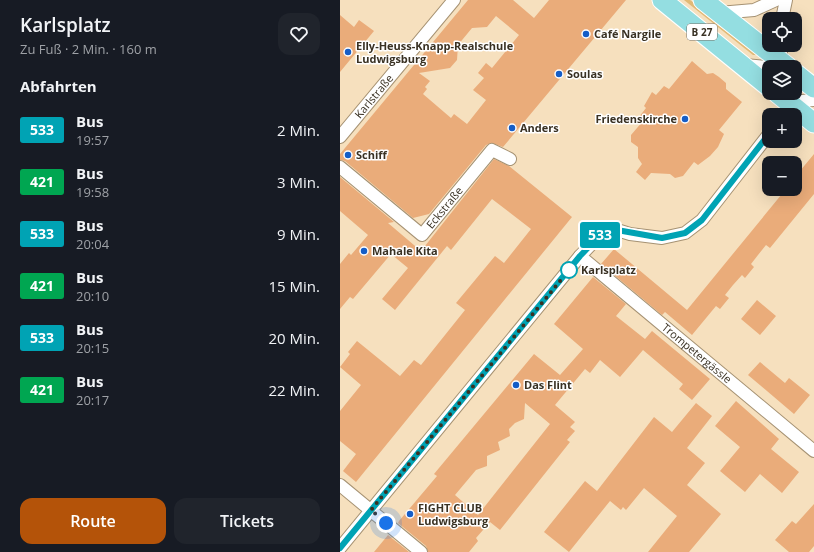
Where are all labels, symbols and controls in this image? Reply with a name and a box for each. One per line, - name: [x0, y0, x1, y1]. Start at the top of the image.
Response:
- text: Karlsplatz: [20, 12, 111, 38]
- map controls: [762, 12, 802, 196]
- button: locate: [762, 12, 802, 52]
- button: heart: [278, 13, 320, 55]
- road number: B 27: [687, 24, 717, 40]
- place label: Café Nargile: [594, 26, 662, 41]
- marker: Café Nargile: [581, 29, 591, 39]
- place label: Elly-Heuss-Knapp-Realschule Ludwigsburg: [356, 38, 514, 66]
- text: Zu Fuß · 2 Min. · 160 m: [20, 40, 157, 58]
- marker: Elly-Heuss-Knapp-Realschule Ludwigsburg: [343, 47, 353, 57]
- button: layers: [762, 60, 802, 100]
- place label: Soulas: [567, 66, 603, 81]
- marker: Soulas: [554, 69, 564, 79]
- street label: Karlstraße: [351, 71, 396, 121]
- text: Abfahrten: [20, 76, 97, 96]
- button: +: [762, 108, 802, 148]
- text: Bus: [76, 111, 103, 131]
- place label: Friedenskirche: [595, 111, 677, 126]
- marker: Friedenskirche: [680, 114, 690, 124]
- text: 533: [30, 120, 54, 139]
- text: 2 Min.: [277, 120, 320, 140]
- place label: Anders: [520, 120, 559, 135]
- marker: Anders: [507, 123, 517, 133]
- text: 19:57: [76, 131, 109, 149]
- place label: Schiff: [356, 147, 388, 162]
- marker: Schiff: [343, 150, 353, 160]
- button: −: [762, 156, 802, 196]
- text: Bus: [76, 163, 103, 183]
- text: 421: [30, 172, 54, 191]
- text: 3 Min.: [277, 172, 320, 192]
- text: 19:58: [76, 183, 109, 201]
- street label: Eckstraße: [422, 183, 466, 231]
- text: Bus: [76, 215, 103, 235]
- line badge: 533: [577, 222, 623, 248]
- text: 533: [30, 224, 54, 243]
- text: 9 Min.: [277, 224, 320, 244]
- text: 533: [588, 225, 612, 244]
- text: 20:04: [76, 235, 109, 253]
- place label: Mahale Kita: [372, 243, 438, 258]
- marker: Mahale Kita: [359, 246, 369, 256]
- marker: Karlsplatz: [560, 261, 578, 279]
- place label: Karlsplatz: [581, 262, 637, 277]
- text: Bus: [76, 267, 103, 287]
- text: 421: [30, 276, 54, 295]
- text: 15 Min.: [269, 276, 320, 296]
- text: 20:10: [76, 287, 109, 305]
- text: Bus: [76, 319, 103, 339]
- street label: Trompetergässle: [659, 319, 735, 386]
- text: 533: [30, 328, 54, 347]
- text: 20 Min.: [269, 328, 320, 348]
- text: 20:15: [76, 339, 109, 357]
- text: Bus: [76, 371, 103, 391]
- place label: Das Flint: [524, 377, 572, 392]
- text: 421: [30, 380, 54, 399]
- text: 22 Min.: [269, 380, 320, 400]
- marker: Das Flint: [511, 380, 521, 390]
- text: 20:17: [76, 391, 109, 409]
- button: Route: [20, 498, 166, 544]
- button: Tickets: [174, 498, 320, 544]
- place label: FIGHT CLUB Ludwigsburg: [418, 500, 489, 528]
- marker: FIGHT CLUB Ludwigsburg: [405, 509, 415, 519]
- your location: [376, 513, 396, 533]

